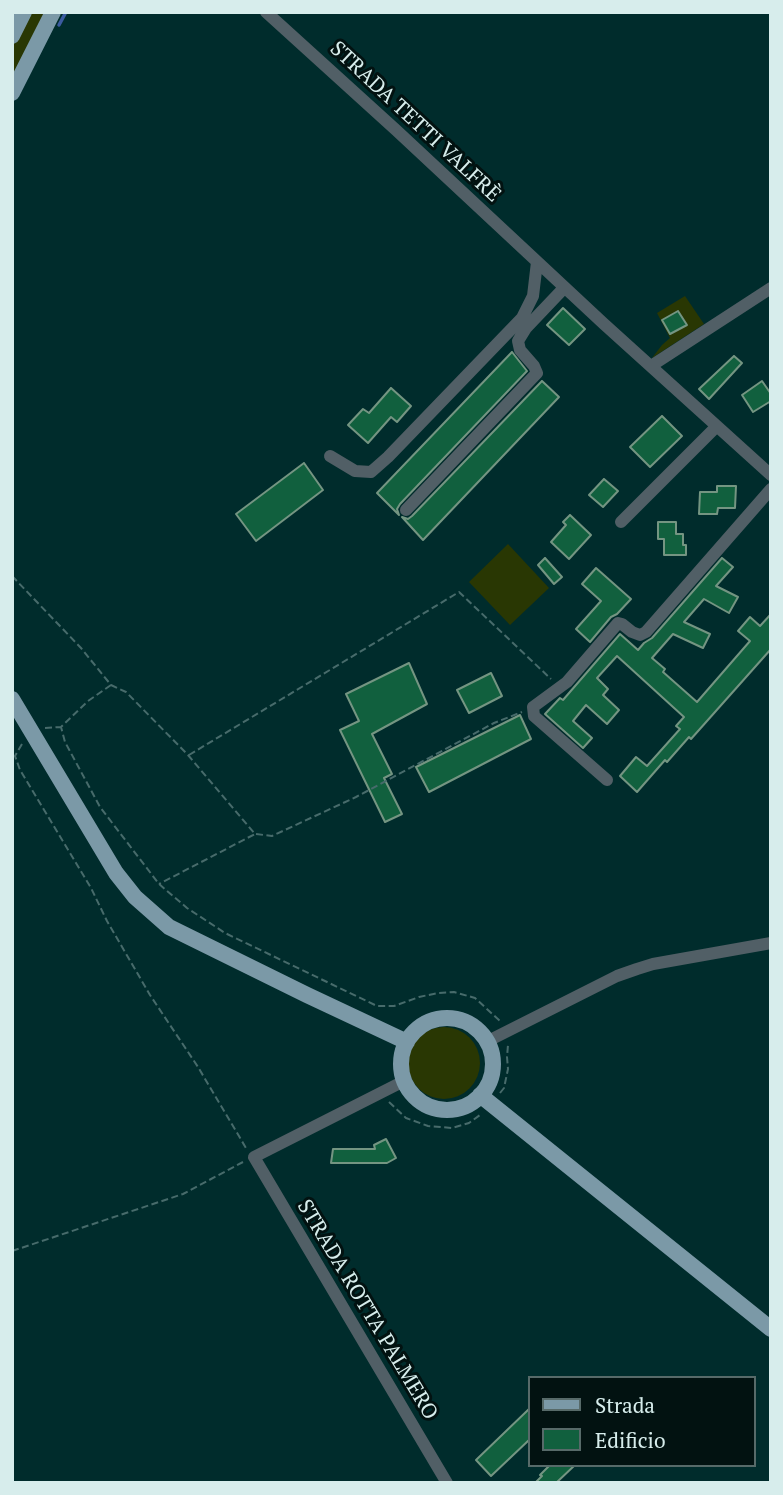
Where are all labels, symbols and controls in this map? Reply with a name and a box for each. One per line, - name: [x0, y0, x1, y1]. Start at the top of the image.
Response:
- street label: STRADA TETTI VALFRÈ: [325, 36, 505, 208]
- street label: STRADA ROTTA PALMERO: [291, 1195, 443, 1425]
- legend: [528, 1376, 755, 1467]
- text: Strada: [595, 1391, 655, 1419]
- text: Edificio: [595, 1426, 666, 1454]

